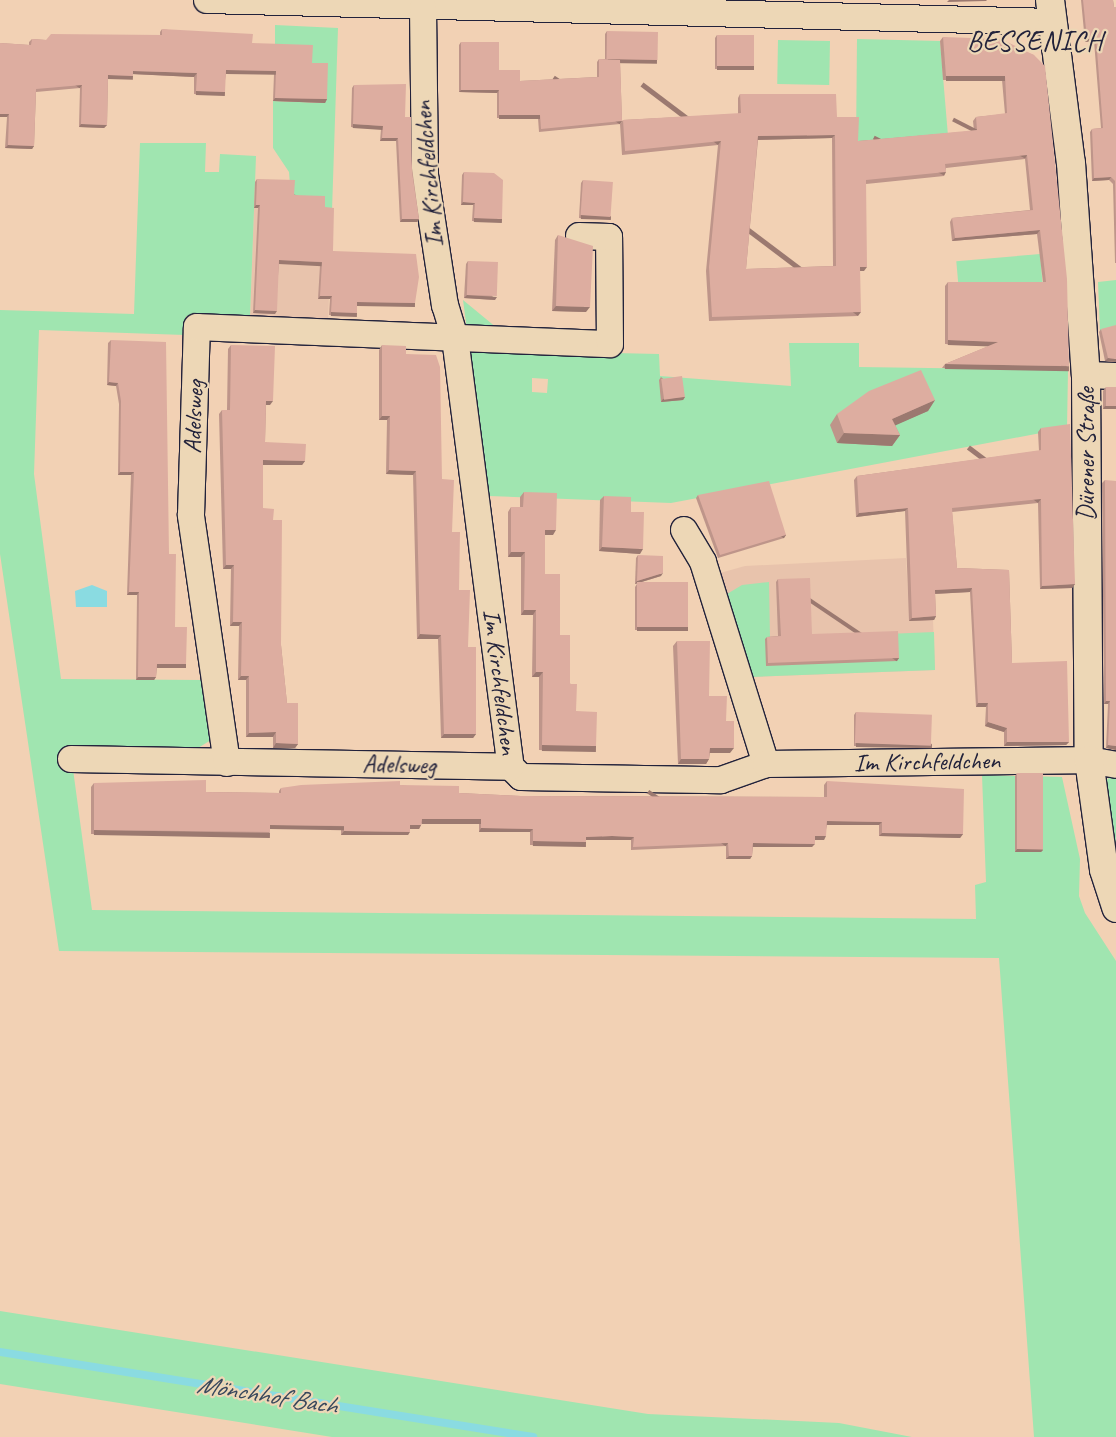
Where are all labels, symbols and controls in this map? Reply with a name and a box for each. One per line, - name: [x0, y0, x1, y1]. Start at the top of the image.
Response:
- district label: BESSENICH: [966, 24, 1104, 58]
- street label: Im Kirchfeldchen: [408, 100, 450, 248]
- street label: Adelsweg: [178, 380, 210, 454]
- street label: Dürener Straße: [1071, 387, 1101, 521]
- street label: Im Kirchfeldchen: [476, 608, 524, 756]
- street label: Im Kirchfeldchen: [854, 746, 1000, 778]
- street label: Adelsweg: [362, 749, 436, 781]
- water label: Mönchhof Bach: [195, 1369, 339, 1421]

